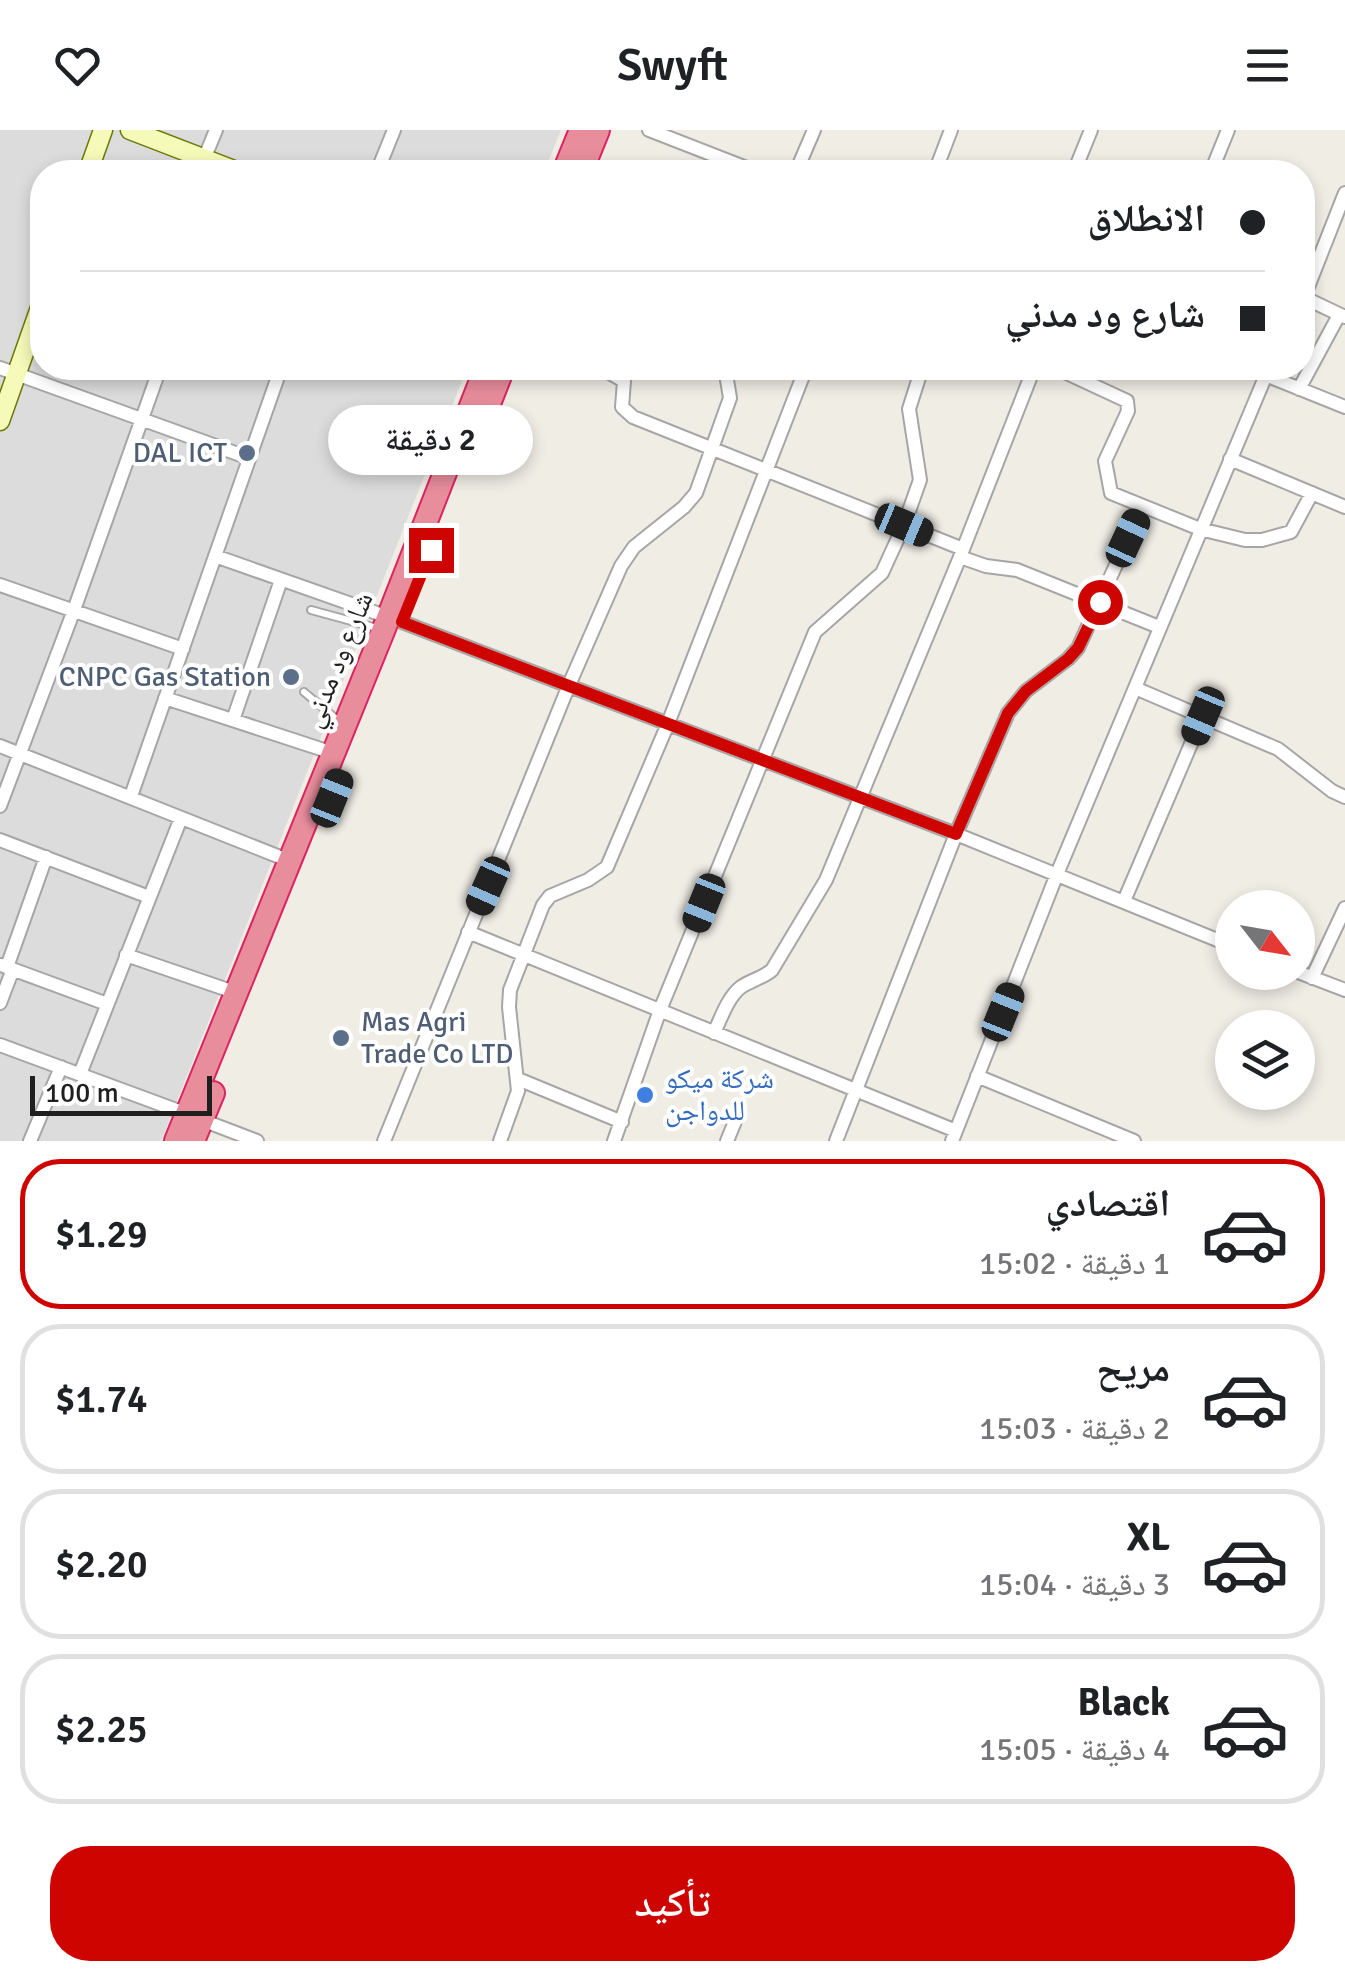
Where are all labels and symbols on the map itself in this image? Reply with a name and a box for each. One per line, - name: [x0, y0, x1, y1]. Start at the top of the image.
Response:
- callout: 2 دقيقة: [328, 405, 534, 475]
- place label: DAL ICT: [133, 436, 227, 470]
- marker: DAL ICT: [236, 442, 258, 464]
- car: [871, 499, 937, 551]
- car: [1102, 504, 1154, 572]
- route end: [409, 528, 454, 573]
- route start: [1078, 580, 1123, 625]
- street label: شارع ود مدني: [295, 587, 385, 735]
- place label: CNPC Gas Station: [59, 660, 271, 694]
- marker: CNPC Gas Station: [280, 666, 302, 688]
- car: [1177, 683, 1229, 749]
- car: [307, 765, 357, 831]
- car: [462, 852, 514, 920]
- car: [679, 870, 729, 936]
- north arrow: [1215, 890, 1315, 990]
- car: [978, 979, 1028, 1045]
- place label: Mas Agri Trade Co LTD: [361, 1005, 514, 1071]
- marker: Mas Agri Trade Co LTD: [330, 1027, 352, 1049]
- place label: شركة ميكو للدواجن: [665, 1062, 774, 1128]
- scale bar: [30, 1071, 212, 1116]
- marker: شركة ميكو للدواجن: [634, 1084, 656, 1106]

